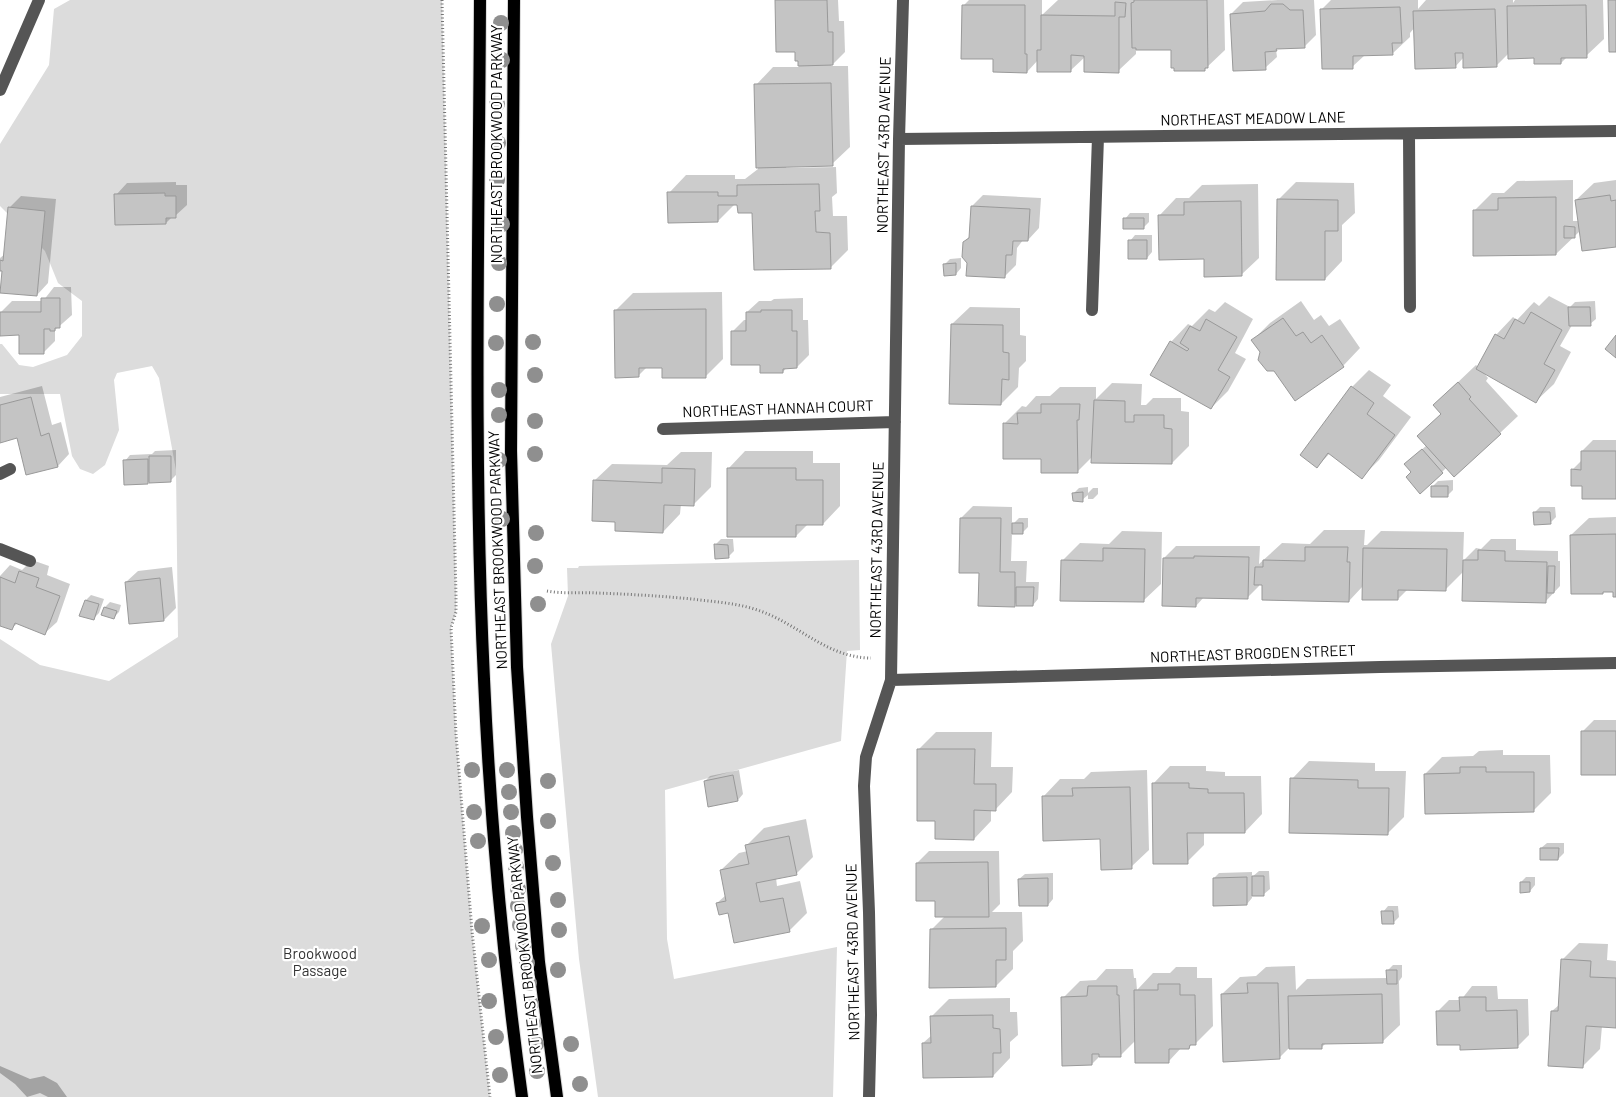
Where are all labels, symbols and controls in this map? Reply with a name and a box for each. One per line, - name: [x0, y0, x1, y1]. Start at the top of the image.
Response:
- street label: NORTHEAST BROOKWOOD PARKWAY: [487, 24, 505, 264]
- street label: NORTHEAST 43RD AVENUE: [872, 56, 894, 234]
- street label: NORTHEAST MEADOW LANE: [1160, 107, 1346, 129]
- street label: NORTHEAST HANNAH COURT: [682, 396, 874, 420]
- street label: NORTHEAST BROOKWOOD PARKWAY: [484, 430, 510, 670]
- street label: NORTHEAST 43RD AVENUE: [865, 461, 887, 639]
- street label: NORTHEAST BROGDEN STREET: [1150, 640, 1356, 666]
- street label: NORTHEAST BROOKWOOD PARKWAY: [503, 835, 545, 1075]
- street label: NORTHEAST 43RD AVENUE: [841, 863, 863, 1041]
- park label: Brookwood Passage: [283, 944, 357, 979]

